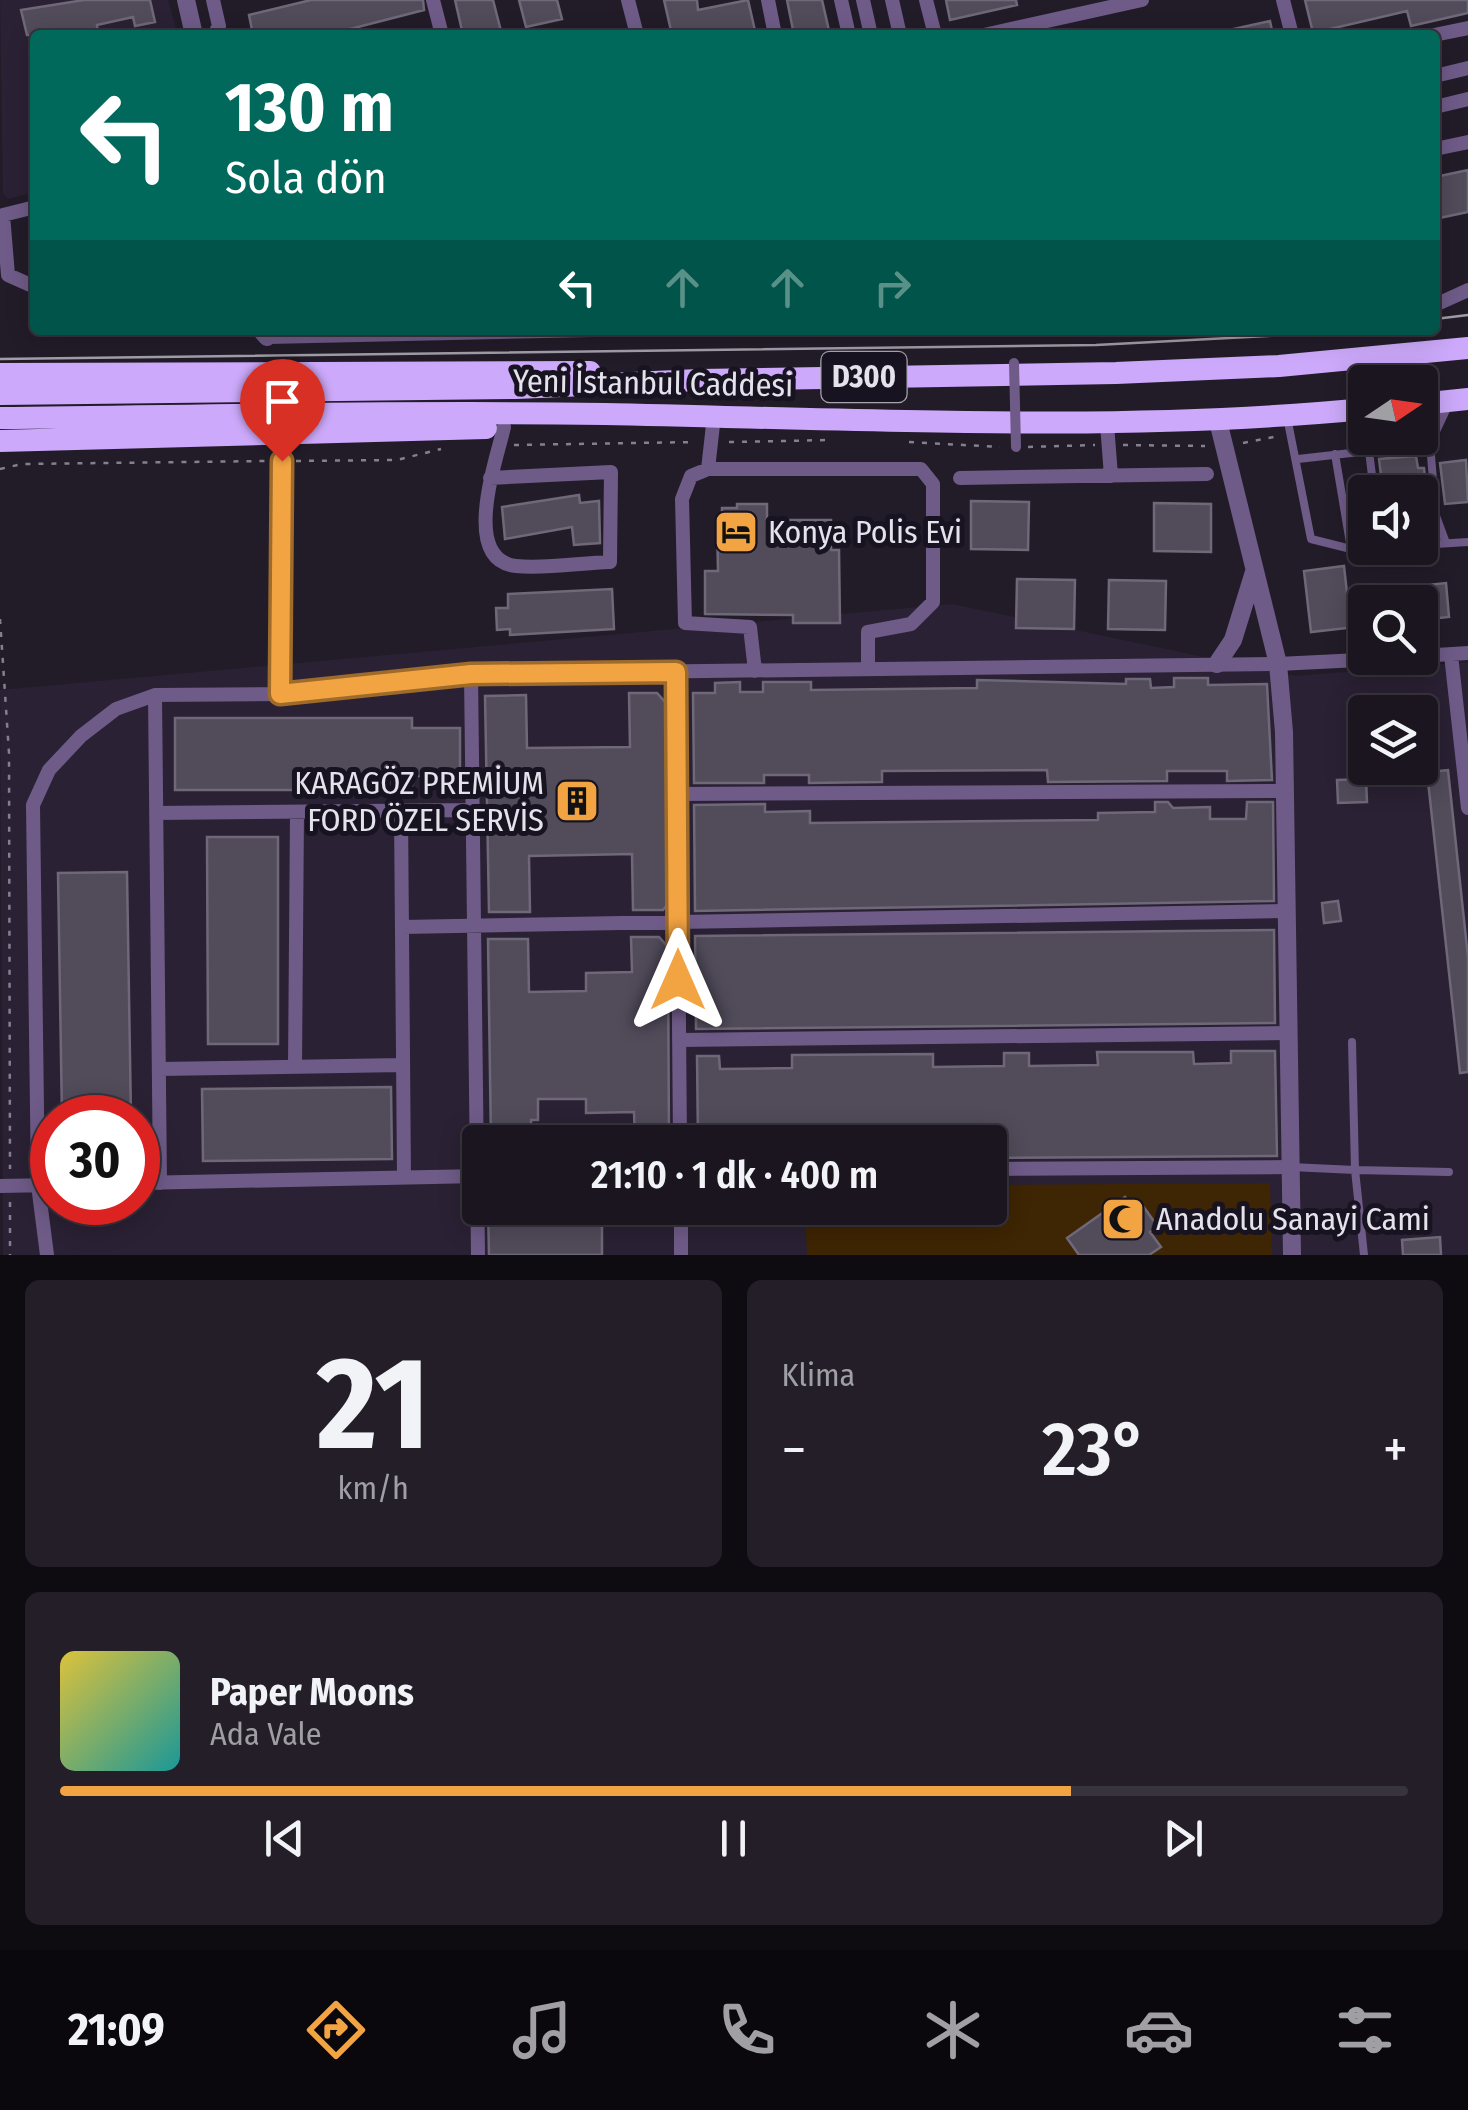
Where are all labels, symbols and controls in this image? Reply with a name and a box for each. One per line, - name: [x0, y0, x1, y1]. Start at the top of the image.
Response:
- text: 130 m: [225, 66, 394, 150]
- icon: left: [60, 70, 190, 200]
- text: Sola dön: [225, 151, 387, 205]
- icon: left: [550, 260, 605, 315]
- icon: ahead: [655, 260, 710, 315]
- icon: ahead: [760, 260, 815, 315]
- icon: right: [865, 260, 920, 315]
- road number: D300: [822, 352, 906, 402]
- pin: [240, 359, 325, 462]
- street label: Yeni İstanbul Caddesi: [513, 362, 793, 404]
- north arrow: [1348, 365, 1438, 455]
- map controls: [1348, 365, 1438, 785]
- icon: arrive: [255, 374, 310, 429]
- button: sound: [1348, 475, 1438, 565]
- hotel icon: Konya Polis Evi: [713, 509, 759, 555]
- place label: Konya Polis Evi: [768, 513, 962, 551]
- button: search: [1348, 585, 1438, 675]
- button: layers: [1348, 695, 1438, 785]
- place label: KARAGÖZ PREMİUM FORD ÖZEL SERVİS: [294, 764, 544, 839]
- building icon: KARAGÖZ PREMİUM FORD ÖZEL SERVİS: [554, 778, 600, 824]
- position arrow: [626, 928, 730, 1032]
- speed limit sign: 30: [30, 1095, 160, 1225]
- text: 21:10 · 1 dk · 400 m: [591, 1152, 878, 1198]
- mosque icon: Anadolu Sanayi Cami: [1100, 1196, 1146, 1242]
- place label: Anadolu Sanayi Cami: [1156, 1200, 1430, 1238]
- text: 21: [317, 1326, 430, 1482]
- text: Klima: [782, 1356, 855, 1394]
- text: 23°: [1042, 1405, 1147, 1495]
- text: −: [782, 1417, 806, 1483]
- text: +: [1383, 1417, 1408, 1483]
- text: km/h: [338, 1469, 409, 1507]
- text: Paper Moons: [210, 1669, 414, 1715]
- text: Ada Vale: [210, 1715, 322, 1753]
- icon: previous: [257, 1811, 312, 1866]
- icon: pause: [706, 1811, 761, 1866]
- icon: next: [1156, 1811, 1211, 1866]
- icon: directions: [301, 1995, 371, 2065]
- icon: music: [507, 1995, 577, 2065]
- icon: phone: [712, 1995, 782, 2065]
- icon: climate: [918, 1995, 988, 2065]
- icon: car: [1124, 1995, 1194, 2065]
- icon: filters: [1330, 1995, 1400, 2065]
- text: 21:09: [68, 2003, 165, 2057]

